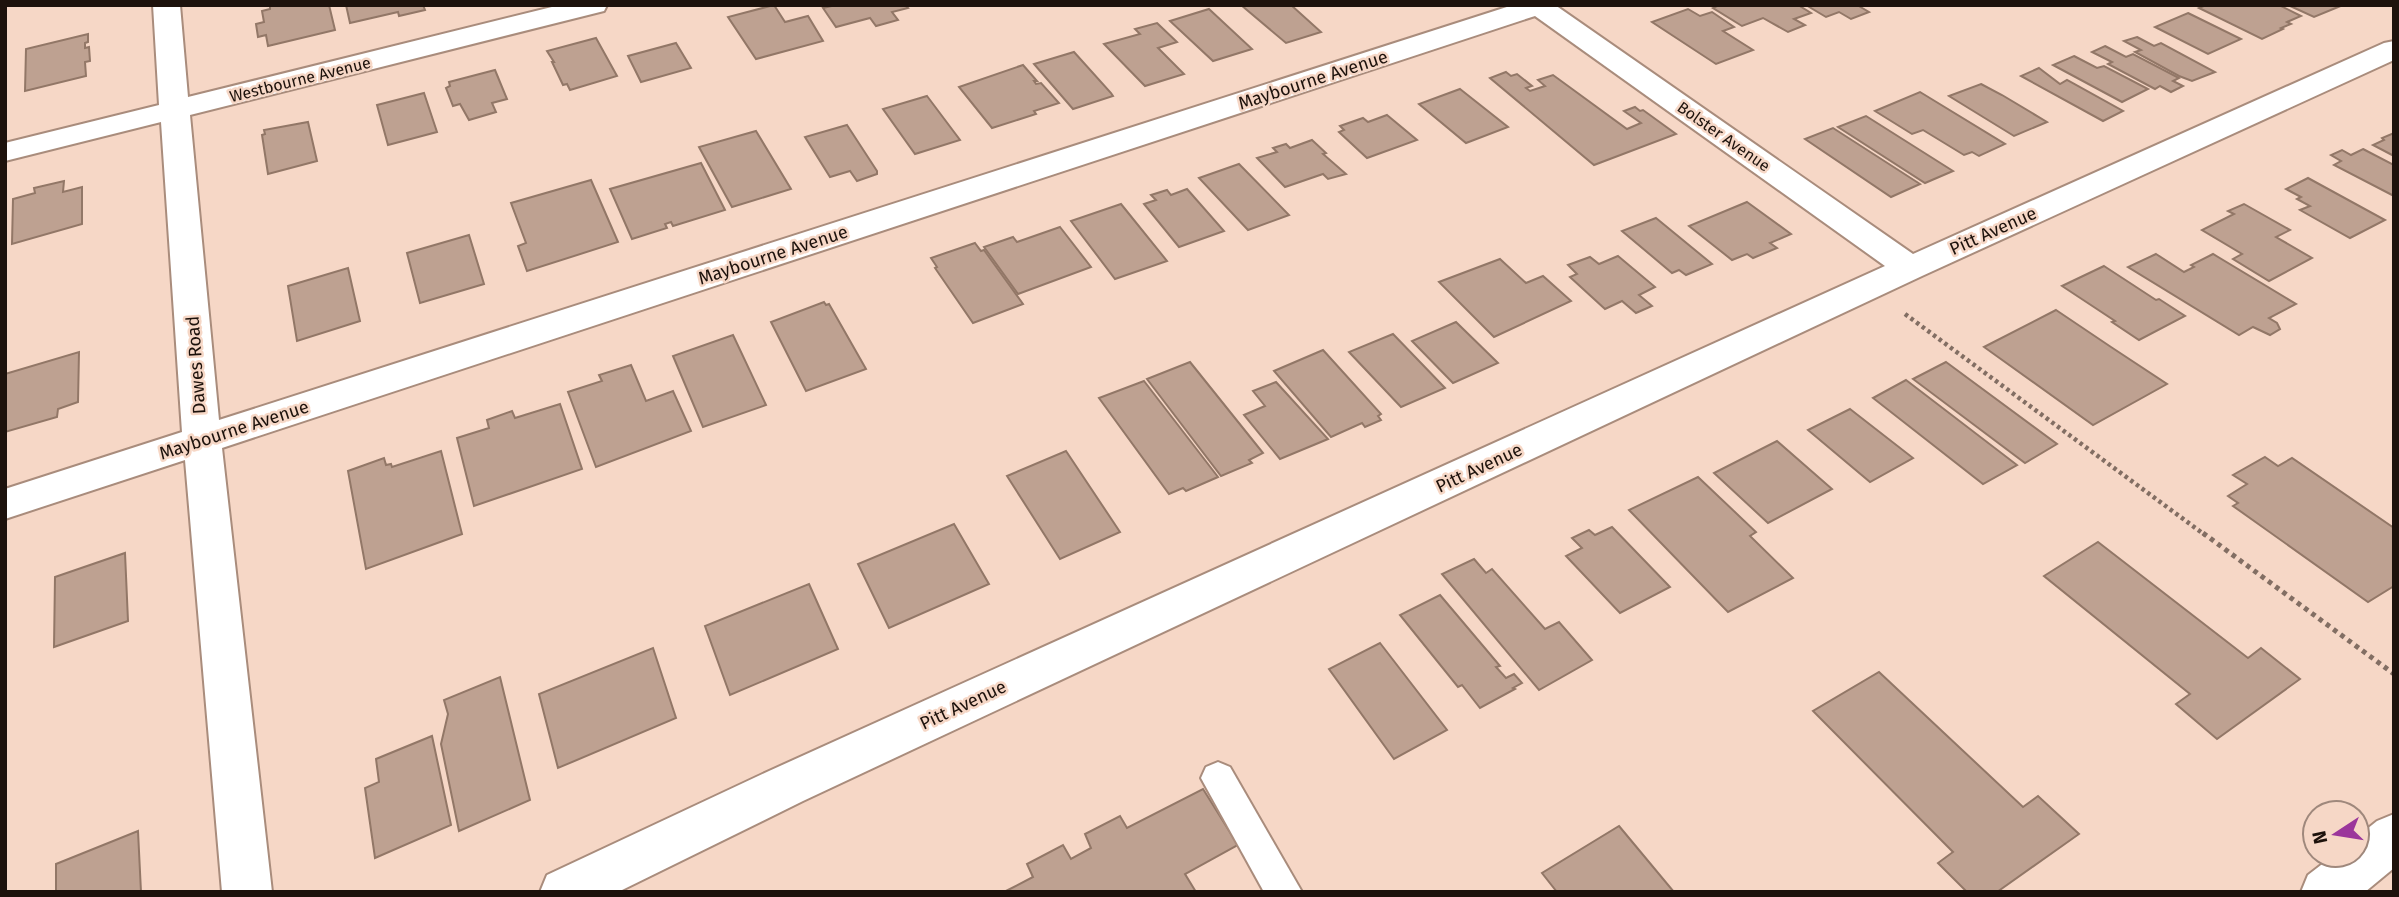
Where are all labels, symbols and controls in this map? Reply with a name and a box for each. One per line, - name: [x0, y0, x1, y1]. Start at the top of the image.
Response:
- street label: Maybourne Avenue: [1235, 45, 1391, 115]
- street label: Westbourne Avenue: [228, 53, 373, 106]
- street label: Bolster Avenue: [1674, 97, 1774, 175]
- street label: Pitt Avenue: [1946, 202, 2040, 260]
- street label: Maybourne Avenue: [695, 220, 851, 290]
- street label: Dawes Road: [182, 315, 210, 415]
- street label: Maybourne Avenue: [156, 395, 312, 465]
- street label: Pitt Avenue: [1432, 438, 1526, 498]
- street label: Pitt Avenue: [916, 675, 1010, 735]
- north arrow: [2301, 799, 2371, 869]
- text: N: [2307, 829, 2332, 846]

